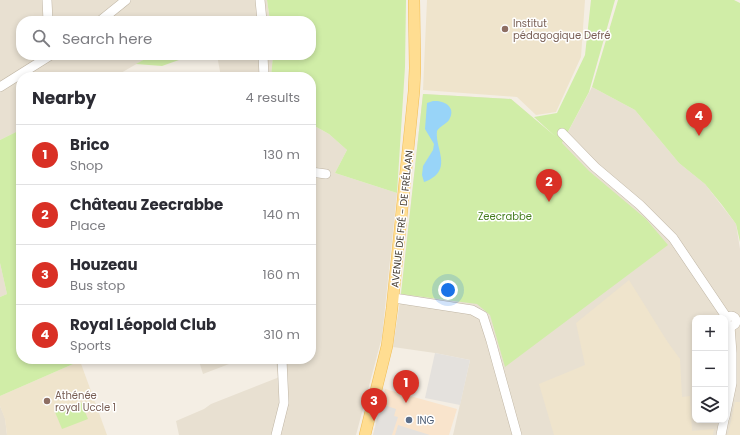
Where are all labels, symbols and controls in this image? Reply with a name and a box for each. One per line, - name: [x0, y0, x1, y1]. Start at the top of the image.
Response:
- search box: [16, 16, 316, 60]
- place label: Institut pédagogique Defré: [513, 16, 610, 43]
- marker: Institut pédagogique Defré: [500, 24, 510, 34]
- icon: search: [30, 27, 52, 49]
- text: Search here: [62, 28, 152, 49]
- text: Nearby: [32, 86, 96, 110]
- text: 4 results: [246, 88, 300, 107]
- pin: 4: [686, 103, 712, 136]
- text: Brico: [70, 134, 109, 155]
- text: 1: [43, 145, 47, 164]
- text: 130 m: [263, 145, 300, 164]
- street label: AVENUE DE FRÉ - DE FRÉLAAN: [387, 150, 417, 288]
- text: Shop: [70, 156, 103, 175]
- pin: 2: [536, 169, 562, 202]
- text: Château Zeecrabbe: [70, 194, 223, 215]
- text: 2: [41, 205, 49, 224]
- text: 140 m: [263, 205, 300, 224]
- park label: Zeecrabbe: [478, 209, 532, 224]
- text: Place: [70, 216, 105, 235]
- text: Houzeau: [70, 254, 138, 275]
- text: 3: [41, 265, 49, 284]
- text: 160 m: [263, 265, 300, 284]
- text: Bus stop: [70, 276, 125, 295]
- your location: [438, 280, 458, 300]
- text: Royal Léopold Club: [70, 314, 216, 335]
- map controls: [692, 315, 728, 423]
- button: +: [692, 315, 728, 351]
- text: 4: [41, 325, 49, 344]
- text: 310 m: [263, 325, 300, 344]
- text: Sports: [70, 336, 111, 355]
- button: −: [692, 351, 728, 387]
- pin: 1: [393, 370, 419, 403]
- button: layers: [692, 387, 728, 423]
- place label: Athénée royal Uccle 1: [55, 388, 116, 415]
- pin: 3: [361, 388, 387, 421]
- marker: Athénée royal Uccle 1: [42, 396, 52, 406]
- place label: ING: [417, 413, 434, 428]
- marker: ING: [404, 415, 414, 425]

